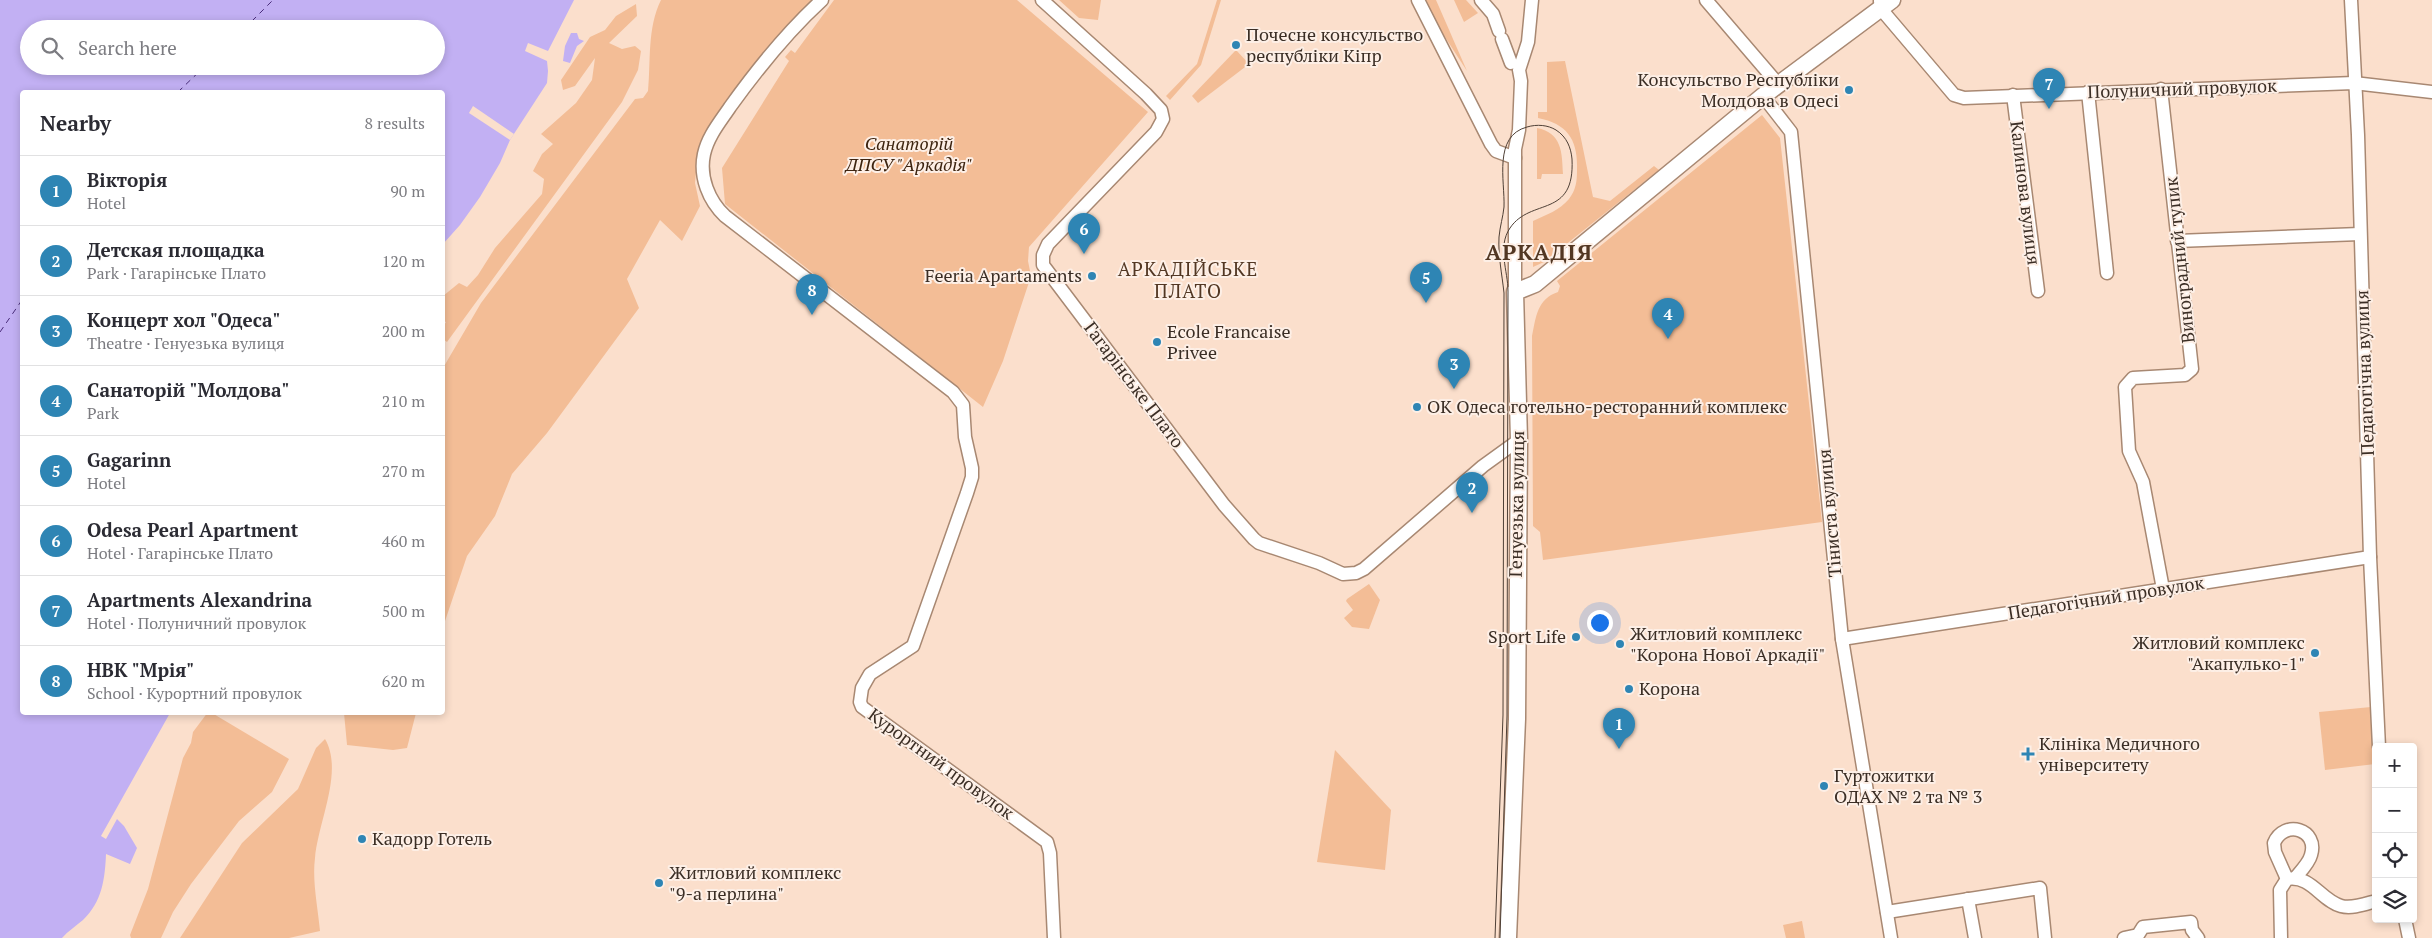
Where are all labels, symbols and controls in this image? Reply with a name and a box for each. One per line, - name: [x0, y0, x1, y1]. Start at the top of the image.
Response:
- search box: [20, 20, 445, 75]
- place label: Почесне консульство республіки Кіпр: [1246, 22, 1423, 67]
- icon: search: [38, 34, 66, 62]
- text: Search here: [78, 35, 177, 60]
- marker: Почесне консульство республіки Кіпр: [1230, 39, 1242, 51]
- place label: Консульство Республіки Молдова в Одесі: [1637, 67, 1839, 112]
- pin: 7: [2033, 68, 2065, 109]
- street label: Полуничний провулок: [2087, 73, 2277, 103]
- marker: Консульство Республіки Молдова в Одесі: [1843, 84, 1855, 96]
- text: Nearby: [40, 109, 111, 137]
- text: 8 results: [365, 112, 425, 134]
- street label: Калинова вулиця: [2005, 119, 2047, 266]
- park label: Санаторій ДПСУ "Аркадія": [844, 131, 972, 176]
- text: Вікторія: [87, 167, 167, 192]
- street label: Виноградний тупик: [2158, 176, 2200, 344]
- text: 1: [51, 180, 61, 202]
- text: 90 m: [390, 180, 425, 202]
- text: Hotel: [87, 192, 126, 214]
- pin: 6: [1068, 213, 1100, 254]
- text: Детская площадка: [87, 237, 265, 262]
- district label: АРКАДІЯ: [1485, 237, 1593, 266]
- text: 2: [51, 250, 61, 272]
- text: 120 m: [382, 250, 425, 272]
- district label: АРКАДІЙСЬКЕ ПЛАТО: [1118, 256, 1258, 303]
- text: Park · Гагарінське Плато: [87, 262, 266, 284]
- pin: 5: [1410, 262, 1442, 303]
- place label: Feeria Apartaments: [925, 263, 1082, 287]
- marker: Feeria Apartaments: [1086, 270, 1098, 282]
- pin: 8: [796, 274, 828, 315]
- street label: Педагогічна вулиця: [2349, 290, 2379, 456]
- pin: 4: [1652, 298, 1684, 339]
- text: Концерт хол "Одеса": [87, 307, 280, 332]
- street label: Гагарінське Плато: [1079, 316, 1190, 452]
- place label: Ecole Francaise Privee: [1167, 319, 1291, 364]
- text: 3: [51, 320, 61, 342]
- text: 200 m: [382, 320, 425, 342]
- text: Theatre · Генуезька вулиця: [87, 332, 285, 354]
- marker: Ecole Francaise Privee: [1151, 336, 1163, 348]
- pin: 3: [1438, 348, 1470, 389]
- text: Санаторій "Молдова": [87, 377, 289, 402]
- text: 4: [51, 390, 61, 412]
- text: 210 m: [382, 390, 425, 412]
- place label: ОК Одеса готельно-ресторанний комплекс: [1427, 394, 1787, 418]
- marker: ОК Одеса готельно-ресторанний комплекс: [1411, 401, 1423, 413]
- text: Park: [87, 402, 119, 424]
- street label: Генуезька вулиця: [1503, 430, 1529, 578]
- text: Gagarinn: [87, 447, 171, 472]
- street label: Тіниста вулиця: [1811, 448, 1847, 578]
- text: 5: [51, 460, 61, 482]
- text: 270 m: [382, 460, 425, 482]
- text: Hotel: [87, 472, 126, 494]
- pin: 2: [1456, 472, 1488, 513]
- text: Odesa Pearl Apartment: [87, 517, 298, 542]
- text: 6: [51, 530, 61, 552]
- text: 460 m: [382, 530, 425, 552]
- text: Hotel · Гагарінське Плато: [87, 542, 273, 564]
- street label: Педагогічний провулок: [2006, 570, 2206, 624]
- text: Apartments Alexandrina: [87, 587, 312, 612]
- text: 7: [51, 600, 61, 622]
- text: 500 m: [382, 600, 425, 622]
- your location: [1587, 610, 1613, 636]
- text: Hotel · Полуничний провулок: [87, 612, 306, 634]
- place label: Житловий комплекс "Корона Нової Аркадії": [1630, 621, 1825, 666]
- place label: Sport Life: [1488, 624, 1566, 648]
- place label: Житловий комплекс "Акапулько-1": [2133, 630, 2305, 675]
- marker: Sport Life: [1570, 631, 1582, 643]
- marker: Житловий комплекс "Корона Нової Аркадії": [1614, 638, 1626, 650]
- marker: Житловий комплекс "Акапулько-1": [2309, 647, 2321, 659]
- text: НВК "Мрія": [87, 657, 194, 682]
- text: 8: [51, 670, 61, 692]
- text: 620 m: [382, 670, 425, 692]
- place label: Корона: [1639, 676, 1700, 700]
- text: School · Курортний провулок: [87, 682, 302, 704]
- marker: Корона: [1623, 683, 1635, 695]
- street label: Курортний провулок: [864, 702, 1020, 824]
- pin: 1: [1603, 708, 1635, 749]
- place label: Клініка Медичного університету: [2038, 731, 2200, 776]
- map controls: [2372, 743, 2417, 923]
- button: +: [2372, 743, 2417, 788]
- marker: Клініка Медичного університету: [2021, 747, 2035, 761]
- place label: Гуртожитки ОДАХ № 2 та № 3: [1834, 763, 1982, 808]
- marker: Гуртожитки ОДАХ № 2 та № 3: [1818, 780, 1830, 792]
- button: −: [2372, 788, 2417, 833]
- place label: Кадорр Готель: [372, 826, 492, 850]
- marker: Кадорр Готель: [356, 833, 368, 845]
- button: locate: [2372, 833, 2417, 878]
- place label: Житловий комплекс "9-а перлина": [669, 860, 841, 905]
- marker: Житловий комплекс "9-а перлина": [653, 877, 665, 889]
- button: layers: [2372, 878, 2417, 923]

